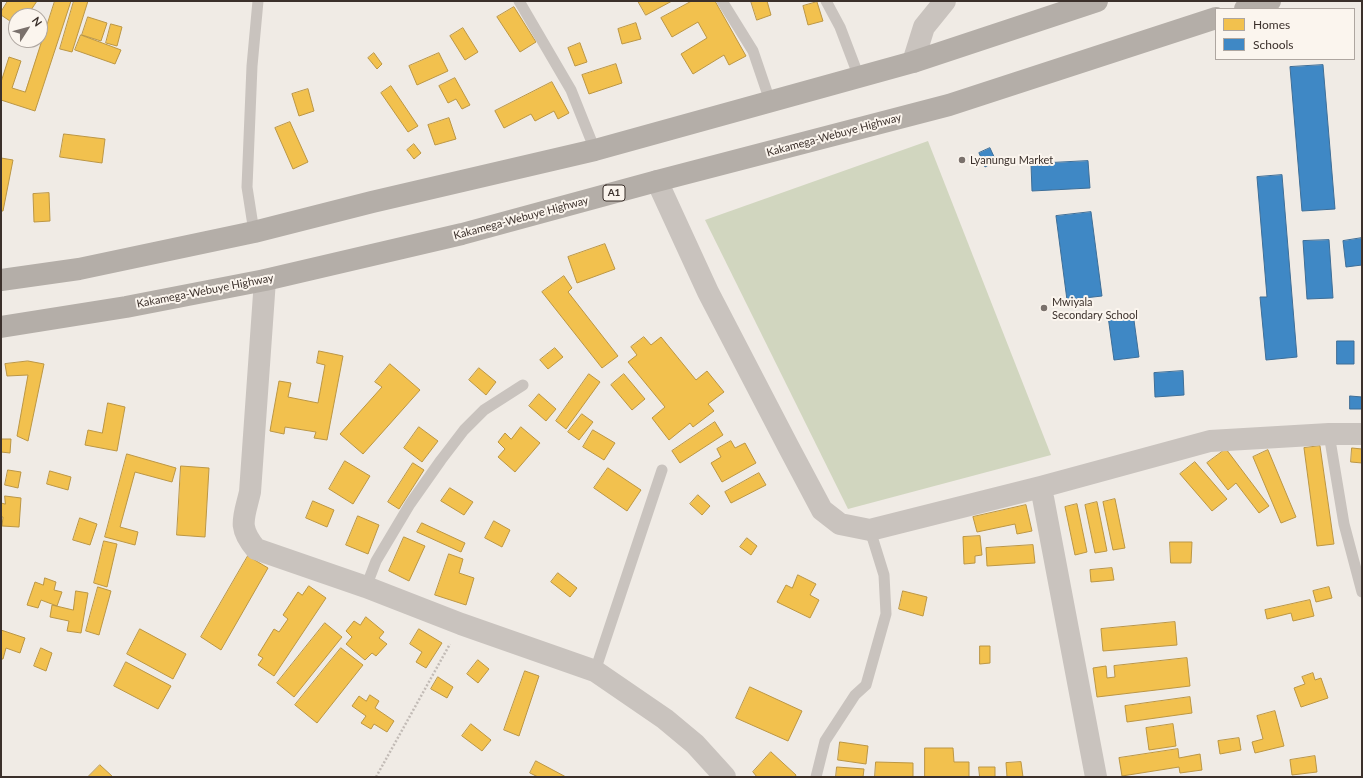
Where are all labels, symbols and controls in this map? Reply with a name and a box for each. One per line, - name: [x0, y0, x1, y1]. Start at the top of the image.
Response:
- north arrow: [8, 8, 48, 48]
- legend: [1215, 8, 1355, 60]
- text: N: [30, 14, 45, 28]
- text: Homes: [1253, 17, 1290, 32]
- text: Schools: [1253, 37, 1294, 52]
- street label: Kakamega-Webuye Highway: [765, 111, 903, 159]
- place label: Lyanungu Market: [970, 153, 1053, 167]
- marker: Lyanungu Market: [957, 155, 967, 165]
- road number: A1: [603, 185, 625, 201]
- street label: Kakamega-Webuye Highway: [452, 194, 590, 242]
- street label: Kakamega-Webuye Highway: [135, 271, 275, 311]
- place label: Mwiyala Secondary School: [1052, 295, 1138, 321]
- marker: Mwiyala Secondary School: [1039, 303, 1049, 313]

